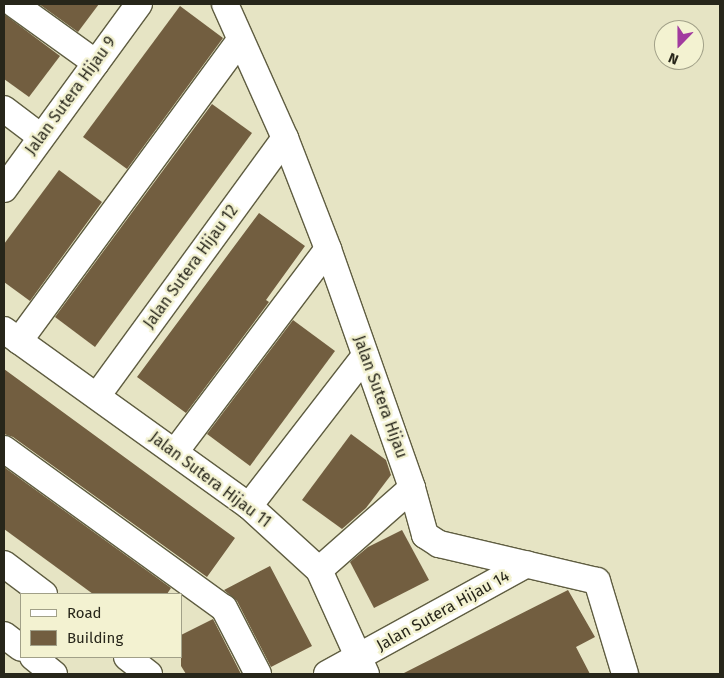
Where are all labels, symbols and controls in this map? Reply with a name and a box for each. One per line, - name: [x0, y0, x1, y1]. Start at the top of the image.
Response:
- north arrow: [654, 20, 704, 70]
- street label: Jalan Sutera Hijau 9: [22, 33, 120, 159]
- text: N: [666, 49, 681, 68]
- street label: Jalan Sutera Hijau 12: [140, 201, 242, 333]
- street label: Jalan Sutera Hijau: [349, 333, 411, 461]
- street label: Jalan Sutera Hijau 11: [146, 428, 274, 532]
- street label: Jalan Sutera Hijau 14: [373, 567, 513, 655]
- legend: [20, 593, 182, 658]
- text: Road: [67, 604, 102, 622]
- text: Building: [67, 629, 123, 647]

